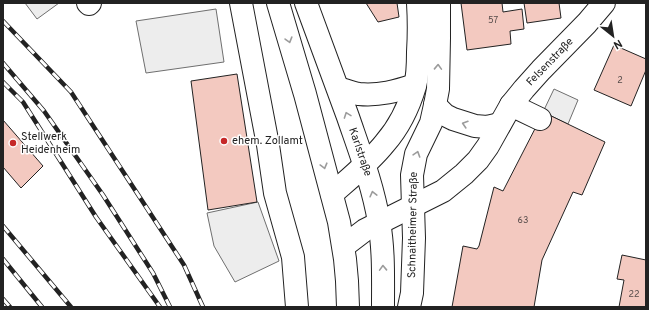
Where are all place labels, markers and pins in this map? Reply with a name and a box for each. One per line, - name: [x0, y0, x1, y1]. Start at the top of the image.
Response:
- place label: Stellwerk Heidenheim: [21, 130, 80, 157]
- place label: ehem. Zollamt: [232, 134, 303, 148]
- marker: ehem. Zollamt: [219, 136, 229, 146]
- marker: Stellwerk Heidenheim: [8, 138, 18, 148]

